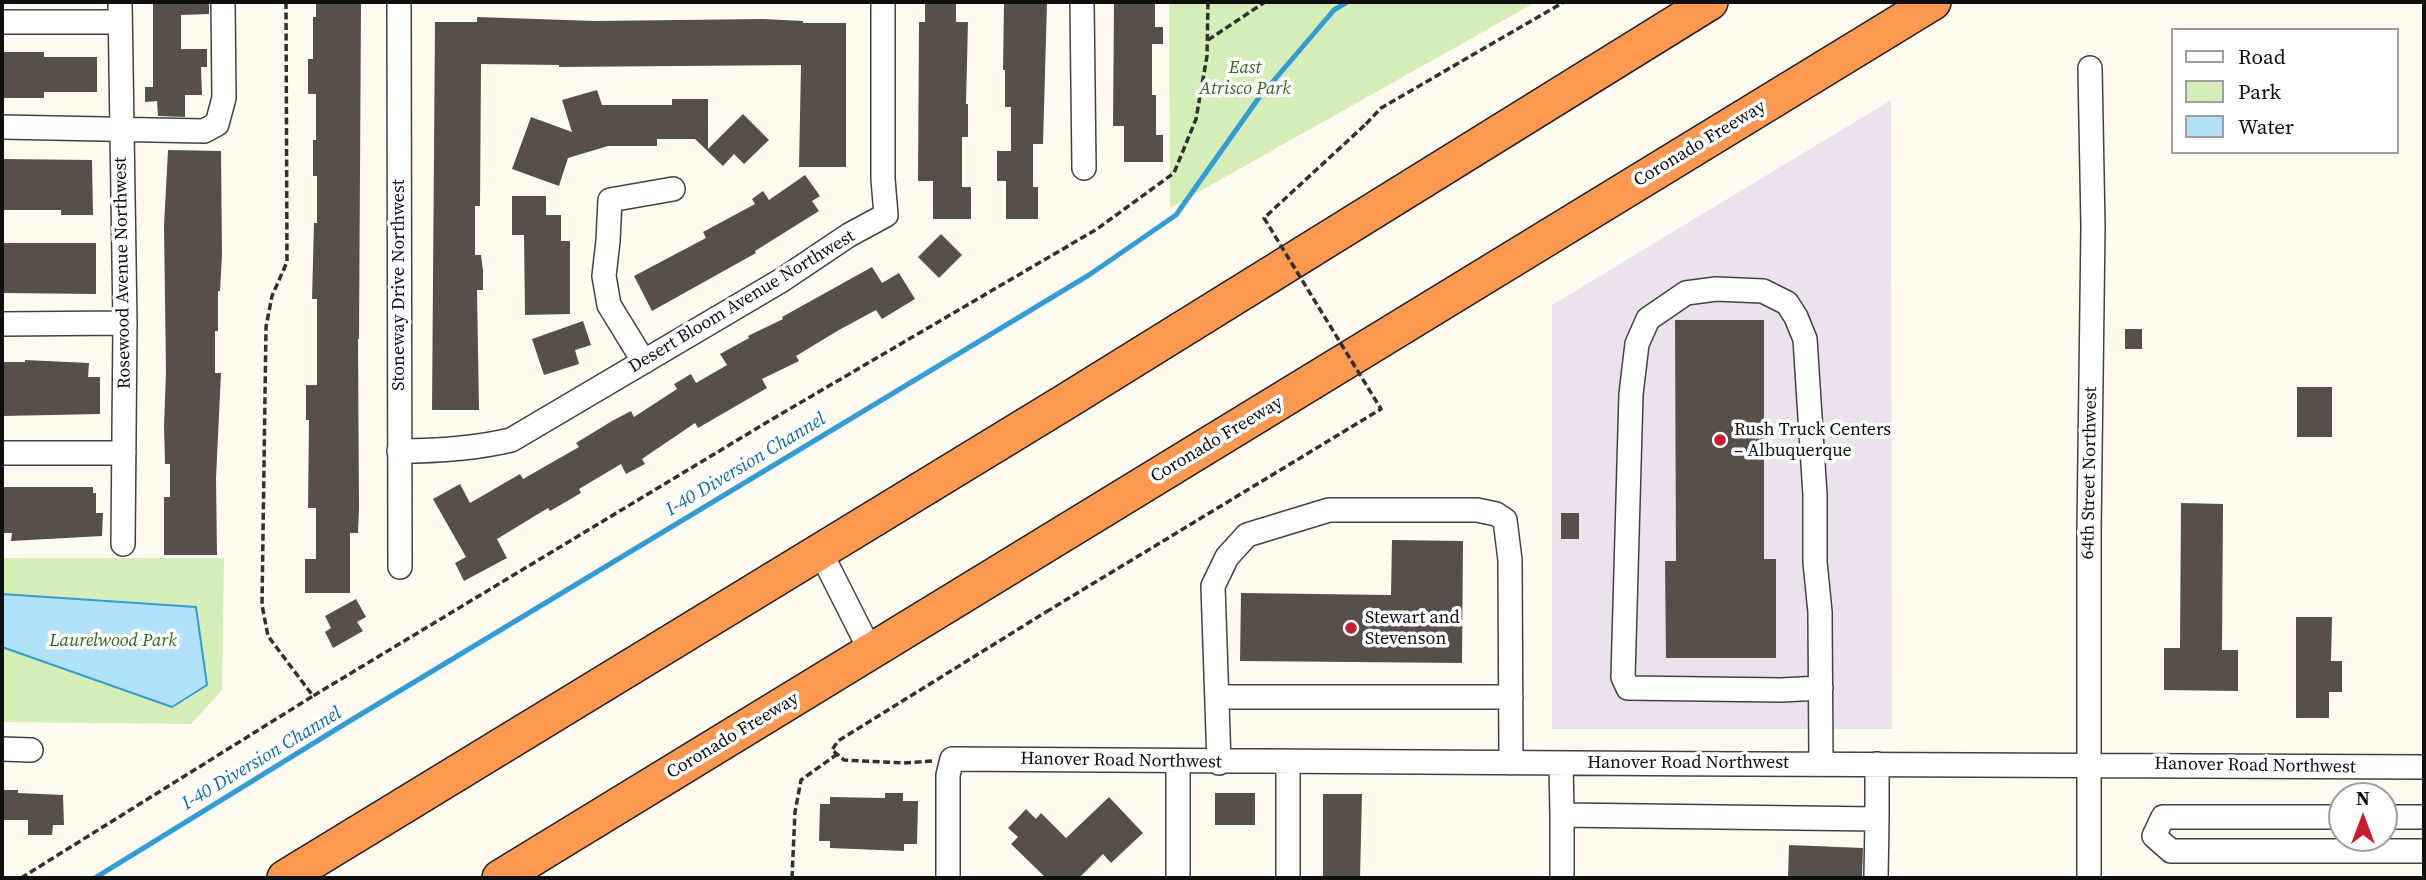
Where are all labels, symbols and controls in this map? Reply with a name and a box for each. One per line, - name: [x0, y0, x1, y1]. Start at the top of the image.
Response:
- legend: [2170, 28, 2398, 154]
- text: Road: [2238, 42, 2286, 71]
- park label: East Atrisco Park: [1199, 57, 1291, 100]
- text: Park: [2238, 77, 2281, 106]
- street label: Coronado Freeway: [1630, 96, 1770, 192]
- text: Water: [2238, 112, 2294, 141]
- street label: Rosewood Avenue Northwest: [110, 157, 136, 389]
- street label: Stoneway Drive Northwest: [388, 179, 410, 391]
- street label: Desert Bloom Avenue Northwest: [625, 226, 859, 378]
- street label: 64th Street Northwest: [2078, 386, 2102, 560]
- street label: Coronado Freeway: [1147, 392, 1287, 488]
- water label: I-40 Diversion Channel: [662, 408, 830, 522]
- place label: Rush Truck Centers – Albuquerque: [1734, 419, 1891, 462]
- marker: Rush Truck Centers – Albuquerque: [1712, 432, 1728, 448]
- place label: Stewart and Stevenson: [1365, 607, 1460, 650]
- marker: Stewart and Stevenson: [1343, 620, 1359, 636]
- park label: Laurelwood Park: [49, 630, 177, 652]
- street label: Coronado Freeway: [663, 688, 803, 784]
- water label: I-40 Diversion Channel: [178, 702, 346, 816]
- street label: Hanover Road Northwest: [1020, 748, 1222, 774]
- street label: Hanover Road Northwest: [1587, 752, 1789, 774]
- street label: Hanover Road Northwest: [2154, 753, 2356, 779]
- north arrow: [2328, 782, 2398, 852]
- text: N: [2356, 785, 2370, 811]

